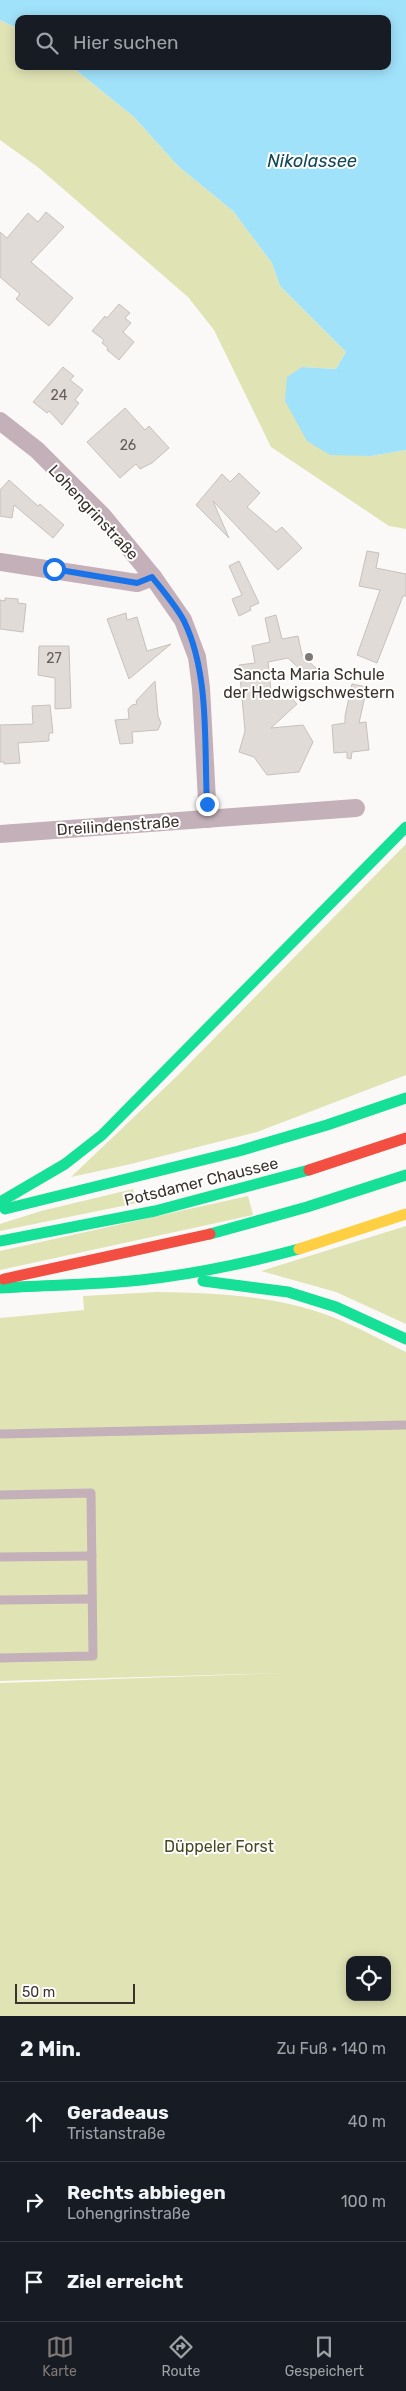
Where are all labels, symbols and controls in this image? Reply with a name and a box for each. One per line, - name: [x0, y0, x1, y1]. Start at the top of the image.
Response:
- search box: [15, 15, 391, 70]
- icon: search: [33, 29, 61, 57]
- text: Hier suchen: [73, 31, 179, 54]
- water label: Nikolassee: [267, 150, 357, 172]
- house number: 24: [51, 387, 68, 404]
- house number: 26: [120, 437, 136, 454]
- street label: Lohengrinstraße: [45, 461, 143, 564]
- route start: [43, 558, 66, 581]
- house number: 27: [46, 650, 62, 667]
- marker: Sancta Maria Schule der Hedwigschwestern: [303, 651, 315, 663]
- place label: Sancta Maria Schule der Hedwigschwestern: [223, 665, 395, 702]
- route end: [196, 793, 219, 816]
- street label: Dreilindenstraße: [56, 812, 180, 839]
- street label: Potsdamer Chaussee: [122, 1153, 280, 1210]
- park label: Düppeler Forst: [164, 1837, 274, 1856]
- map controls: [346, 1956, 391, 2001]
- button: locate: [346, 1956, 391, 2001]
- scale bar: [15, 1981, 135, 2004]
- text: 50 m: [22, 1984, 55, 2001]
- text: 2 Min.: [20, 2036, 81, 2061]
- text: Zu Fuß · 140 m: [277, 2039, 386, 2058]
- text: Geradeaus: [67, 2101, 169, 2124]
- icon: ahead: [20, 2108, 48, 2136]
- text: 40 m: [348, 2112, 386, 2131]
- text: Tristanstraße: [67, 2124, 165, 2143]
- text: Rechts abbiegen: [67, 2181, 226, 2204]
- icon: right: [20, 2188, 48, 2216]
- text: 100 m: [341, 2192, 386, 2211]
- text: Lohengrinstraße: [67, 2204, 190, 2223]
- icon: arrive: [20, 2268, 48, 2296]
- text: Ziel erreicht: [67, 2270, 183, 2293]
- tab: Karte: [42, 2333, 77, 2380]
- tab: Route: [161, 2333, 200, 2380]
- tab: Gespeichert: [285, 2333, 364, 2380]

